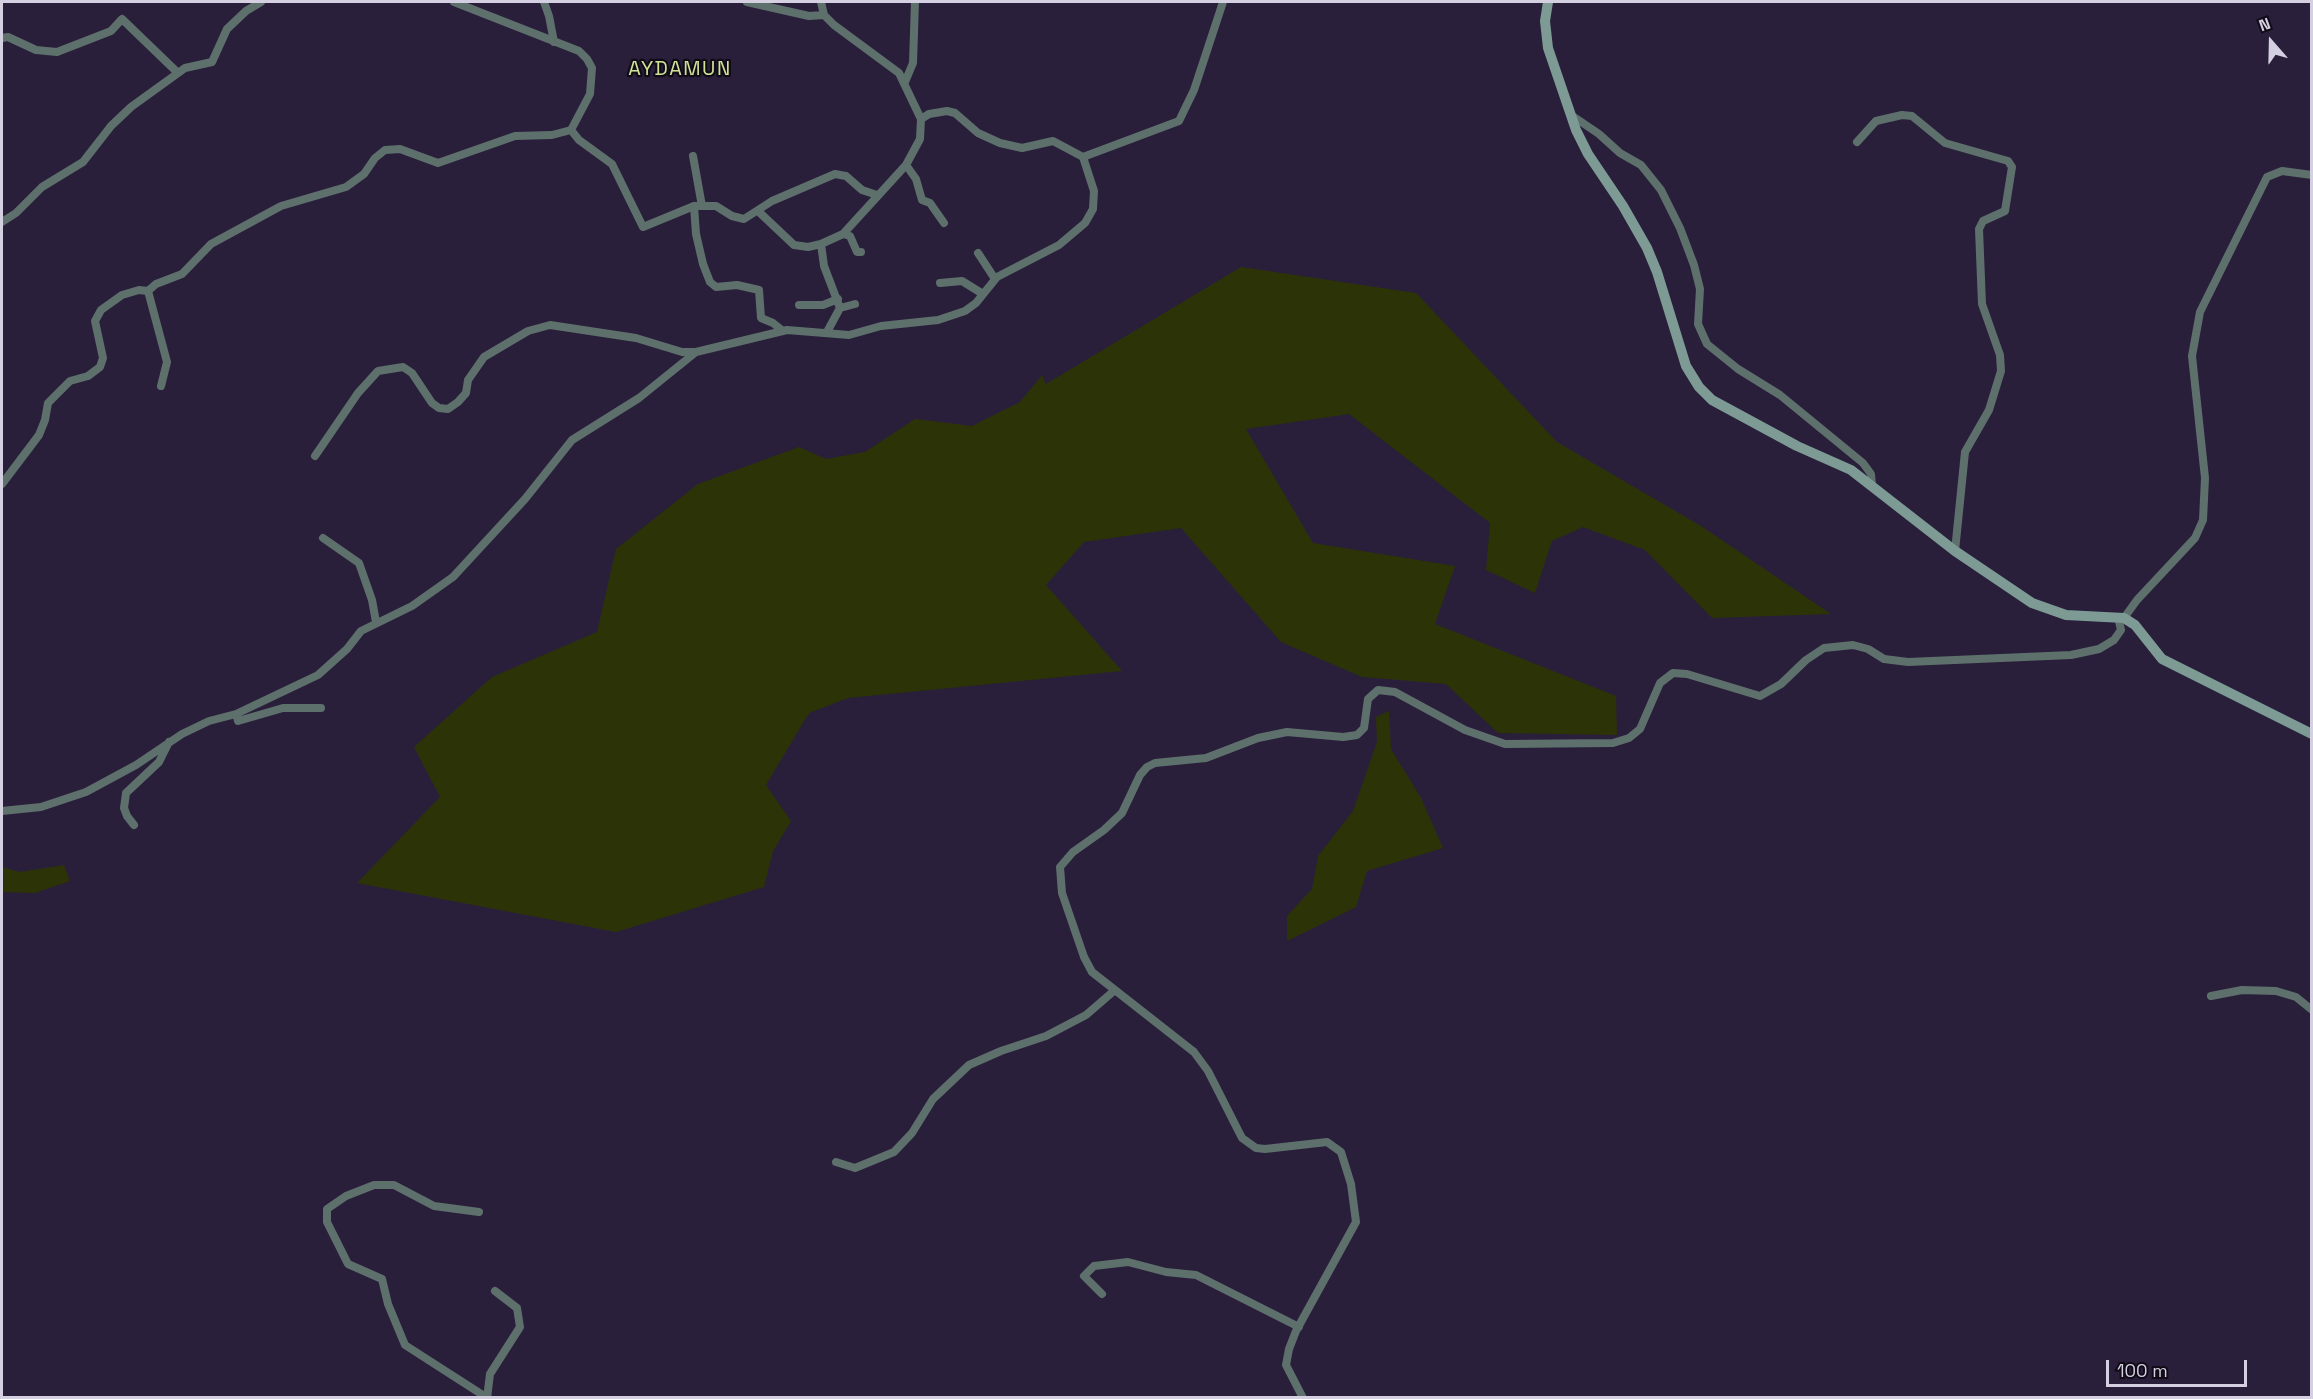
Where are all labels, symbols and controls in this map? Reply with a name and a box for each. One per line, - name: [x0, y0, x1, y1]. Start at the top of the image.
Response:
- north arrow: [2241, 12, 2301, 72]
- text: N: [2256, 13, 2273, 36]
- district label: AYDAMUN: [628, 58, 732, 82]
- scale bar: [2109, 1348, 2250, 1386]
- text: 100 m: [2117, 1359, 2168, 1382]

